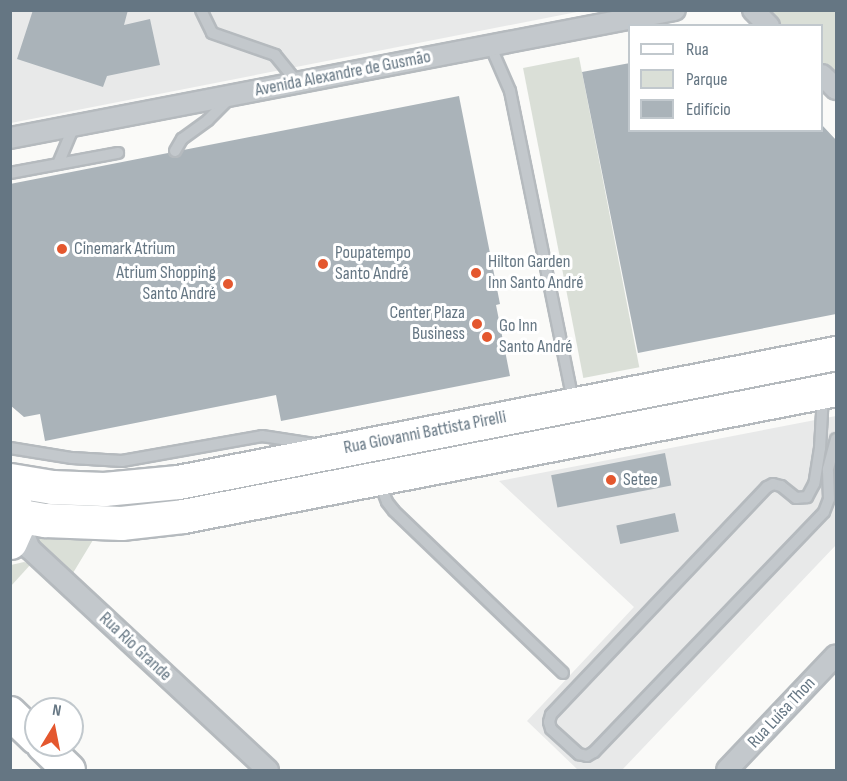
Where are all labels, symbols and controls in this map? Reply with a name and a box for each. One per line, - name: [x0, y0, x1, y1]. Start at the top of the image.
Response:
- legend: [628, 24, 823, 132]
- text: Rua: [686, 39, 709, 60]
- street label: Avenida Alexandre de Gusmão: [253, 46, 433, 102]
- text: Parque: [686, 69, 727, 90]
- text: Edifício: [686, 99, 731, 120]
- place label: Cinemark Atrium: [74, 238, 175, 260]
- marker: Cinemark Atrium: [55, 242, 69, 256]
- place label: Poupatempo Santo André: [335, 243, 411, 286]
- place label: Hilton Garden Inn Santo André: [488, 252, 583, 294]
- marker: Poupatempo Santo André: [316, 257, 330, 271]
- place label: Atrium Shopping Santo André: [116, 263, 216, 306]
- marker: Hilton Garden Inn Santo André: [469, 266, 483, 280]
- marker: Atrium Shopping Santo André: [221, 277, 235, 291]
- place label: Center Plaza Business: [389, 303, 465, 346]
- place label: Go Inn Santo André: [499, 316, 573, 358]
- marker: Center Plaza Business: [470, 317, 484, 331]
- marker: Go Inn Santo André: [480, 330, 494, 344]
- street label: Rua Giovanni Battista Pirelli: [342, 407, 508, 459]
- place label: Setee: [623, 469, 658, 491]
- marker: Setee: [604, 473, 618, 487]
- street label: Rua Rio Grande: [94, 608, 176, 686]
- street label: Rua Luísa Thon: [744, 673, 820, 753]
- north arrow: [24, 697, 84, 757]
- text: N: [51, 701, 63, 721]

